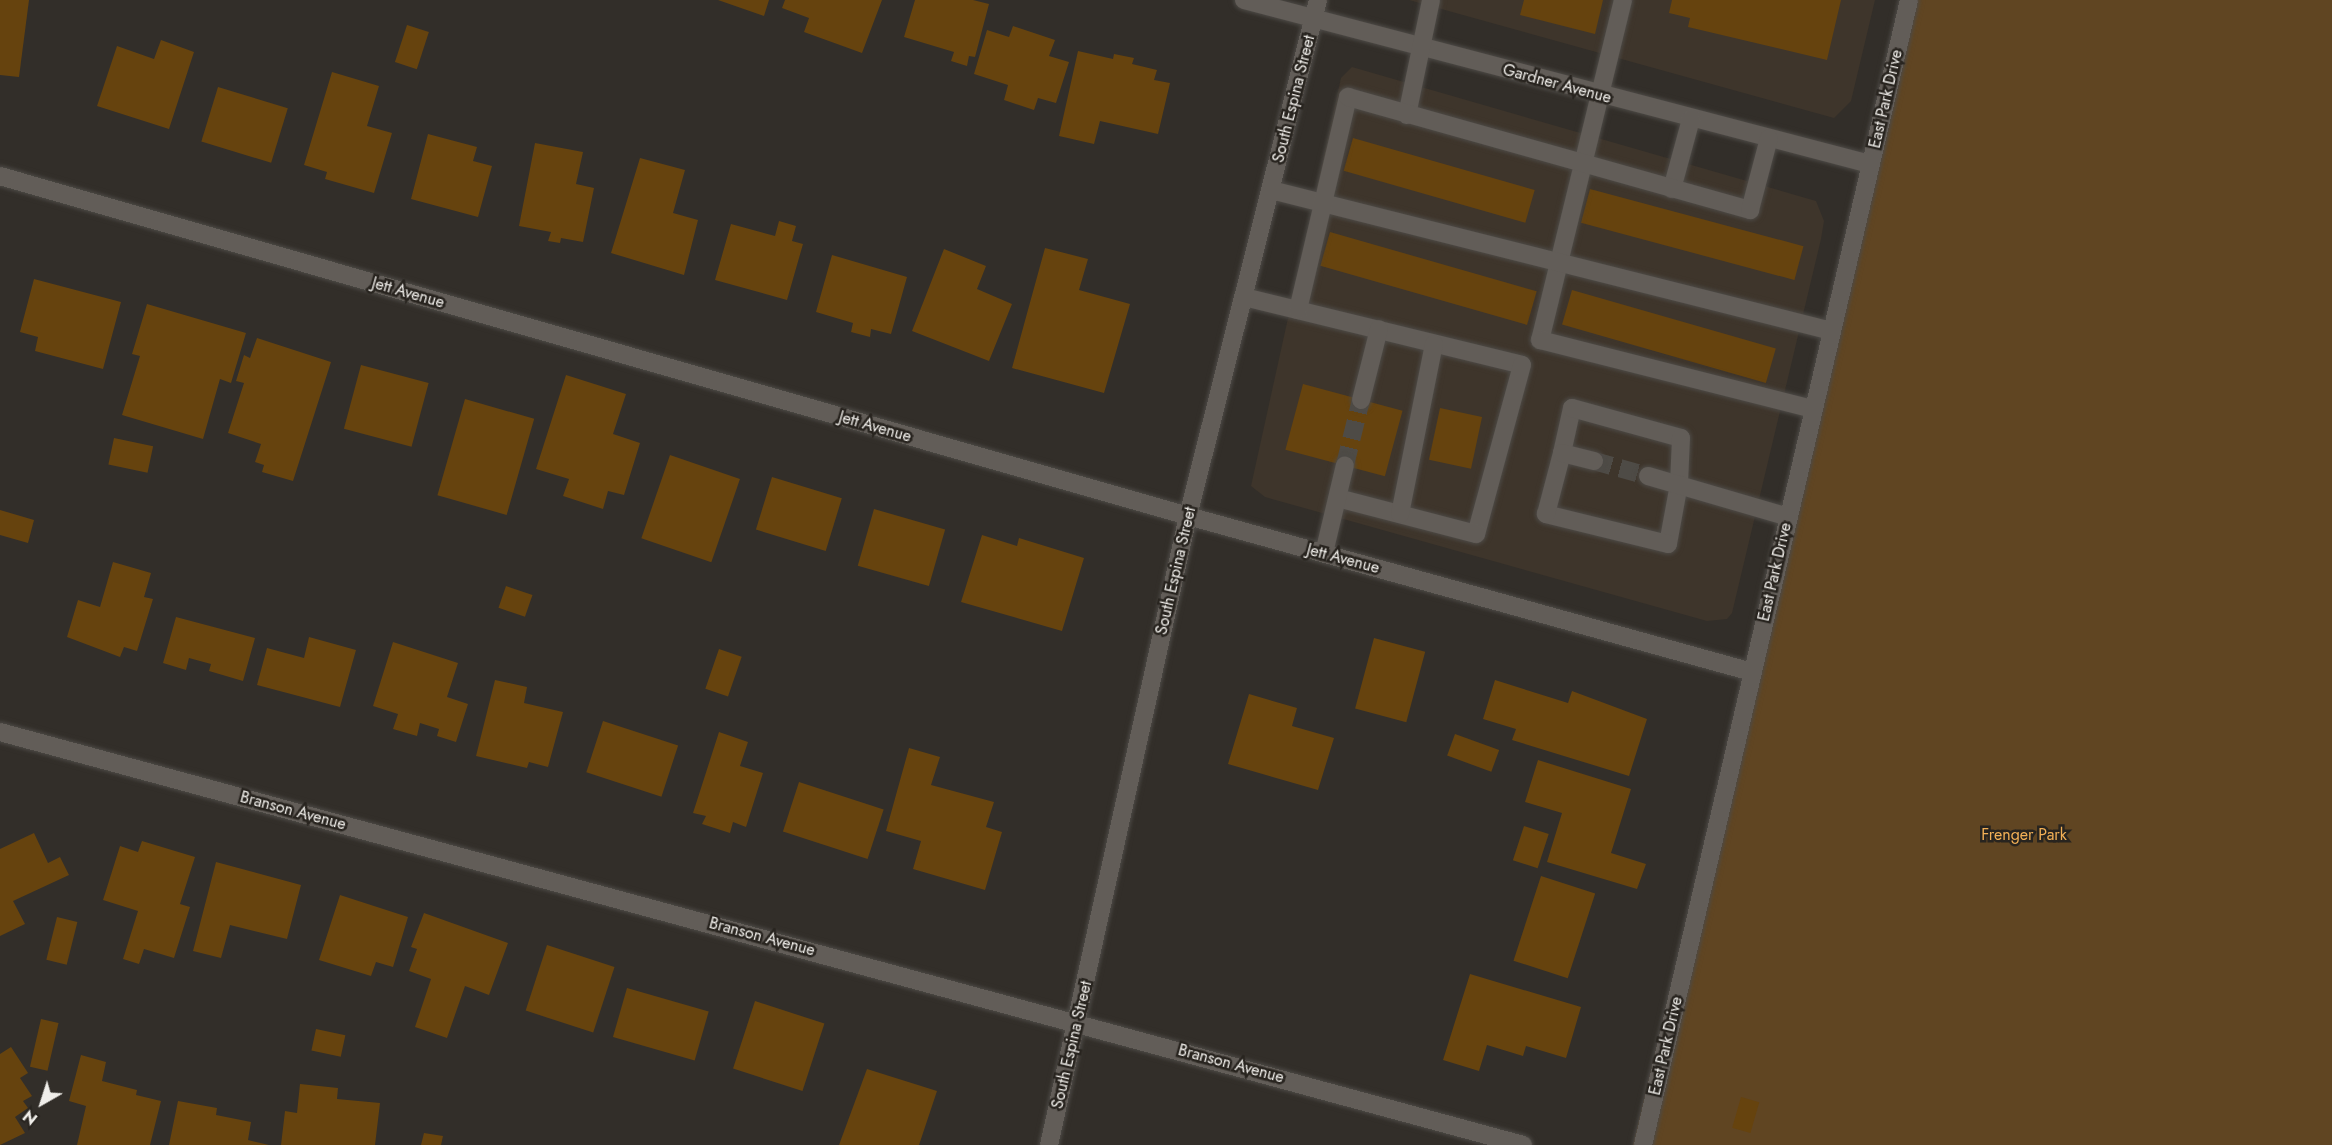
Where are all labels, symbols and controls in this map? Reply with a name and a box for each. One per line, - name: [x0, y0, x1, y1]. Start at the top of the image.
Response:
- street label: South Espina Street: [1269, 33, 1319, 165]
- street label: East Park Drive: [1865, 48, 1907, 150]
- street label: Gardner Avenue: [1501, 60, 1613, 108]
- street label: Jett Avenue: [370, 274, 446, 312]
- street label: Jett Avenue: [837, 408, 913, 446]
- street label: South Espina Street: [1152, 505, 1200, 637]
- street label: East Park Drive: [1754, 521, 1796, 623]
- street label: Jett Avenue: [1305, 540, 1381, 578]
- street label: Branson Avenue: [238, 788, 348, 834]
- park label: Frenger Park: [1981, 825, 2067, 845]
- street label: Branson Avenue: [707, 914, 817, 960]
- street label: South Espina Street: [1048, 979, 1096, 1111]
- street label: East Park Drive: [1645, 995, 1687, 1097]
- street label: Branson Avenue: [1176, 1041, 1286, 1087]
- north arrow: [12, 1073, 72, 1133]
- text: N: [18, 1104, 43, 1130]

